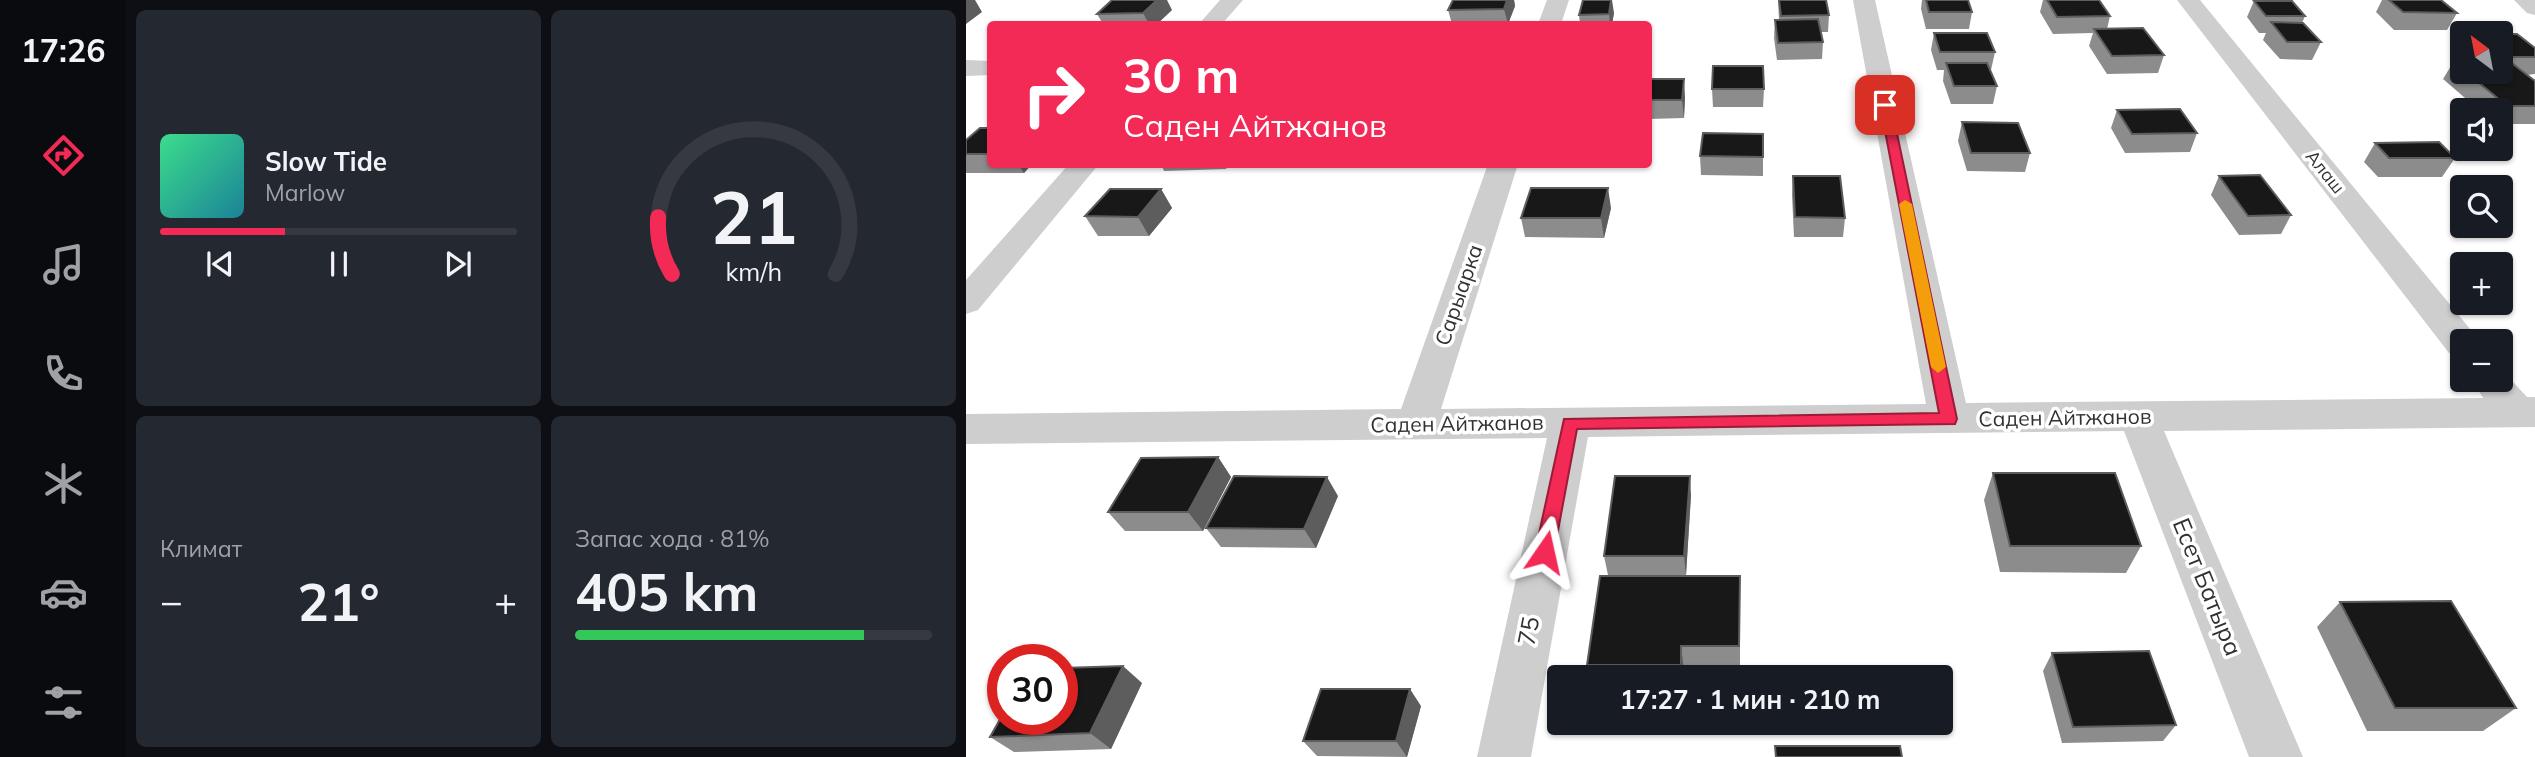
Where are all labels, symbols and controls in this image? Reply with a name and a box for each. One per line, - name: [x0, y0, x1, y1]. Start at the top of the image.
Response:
- north arrow: [2450, 21, 2513, 84]
- map controls: [2450, 21, 2513, 392]
- text: 17:26: [21, 30, 105, 70]
- text: 30 m: [1123, 44, 1239, 105]
- icon: right: [1008, 49, 1099, 140]
- pin: [1855, 75, 1915, 135]
- icon: arrive: [1866, 86, 1904, 124]
- button: sound: [2450, 98, 2513, 161]
- text: Саден Айтжанов: [1123, 105, 1387, 145]
- icon: directions: [39, 131, 88, 180]
- text: Slow Tide: [265, 145, 387, 178]
- street label: Алаш: [2301, 145, 2350, 198]
- text: 21: [710, 172, 797, 263]
- button: search: [2450, 175, 2513, 238]
- text: Marlow: [265, 178, 345, 207]
- icon: music: [39, 240, 88, 289]
- street label: Сарыарка: [1429, 241, 1487, 349]
- icon: previous: [201, 245, 239, 283]
- icon: pause: [320, 245, 358, 283]
- icon: next: [439, 245, 477, 283]
- button: +: [2450, 252, 2513, 315]
- text: km/h: [725, 256, 782, 287]
- button: −: [2450, 329, 2513, 392]
- icon: phone: [39, 349, 88, 398]
- street label: Саден Айтжанов: [1978, 402, 2152, 432]
- street label: Саден Айтжанов: [1370, 408, 1544, 438]
- icon: climate: [39, 459, 88, 508]
- street label: Есет Батыра: [2167, 513, 2249, 660]
- position arrow: [1508, 515, 1582, 589]
- text: Запас хода · 81%: [575, 524, 770, 553]
- text: Климат: [160, 534, 242, 563]
- text: 405 km: [575, 559, 758, 624]
- icon: car: [39, 568, 88, 617]
- text: 21°: [297, 569, 380, 634]
- text: −: [160, 577, 183, 625]
- text: +: [494, 577, 517, 625]
- street label: 75: [1511, 614, 1545, 648]
- speed limit sign: 30: [987, 644, 1078, 735]
- icon: filters: [39, 678, 88, 727]
- text: 17:27 · 1 мин · 210 m: [1620, 683, 1880, 716]

